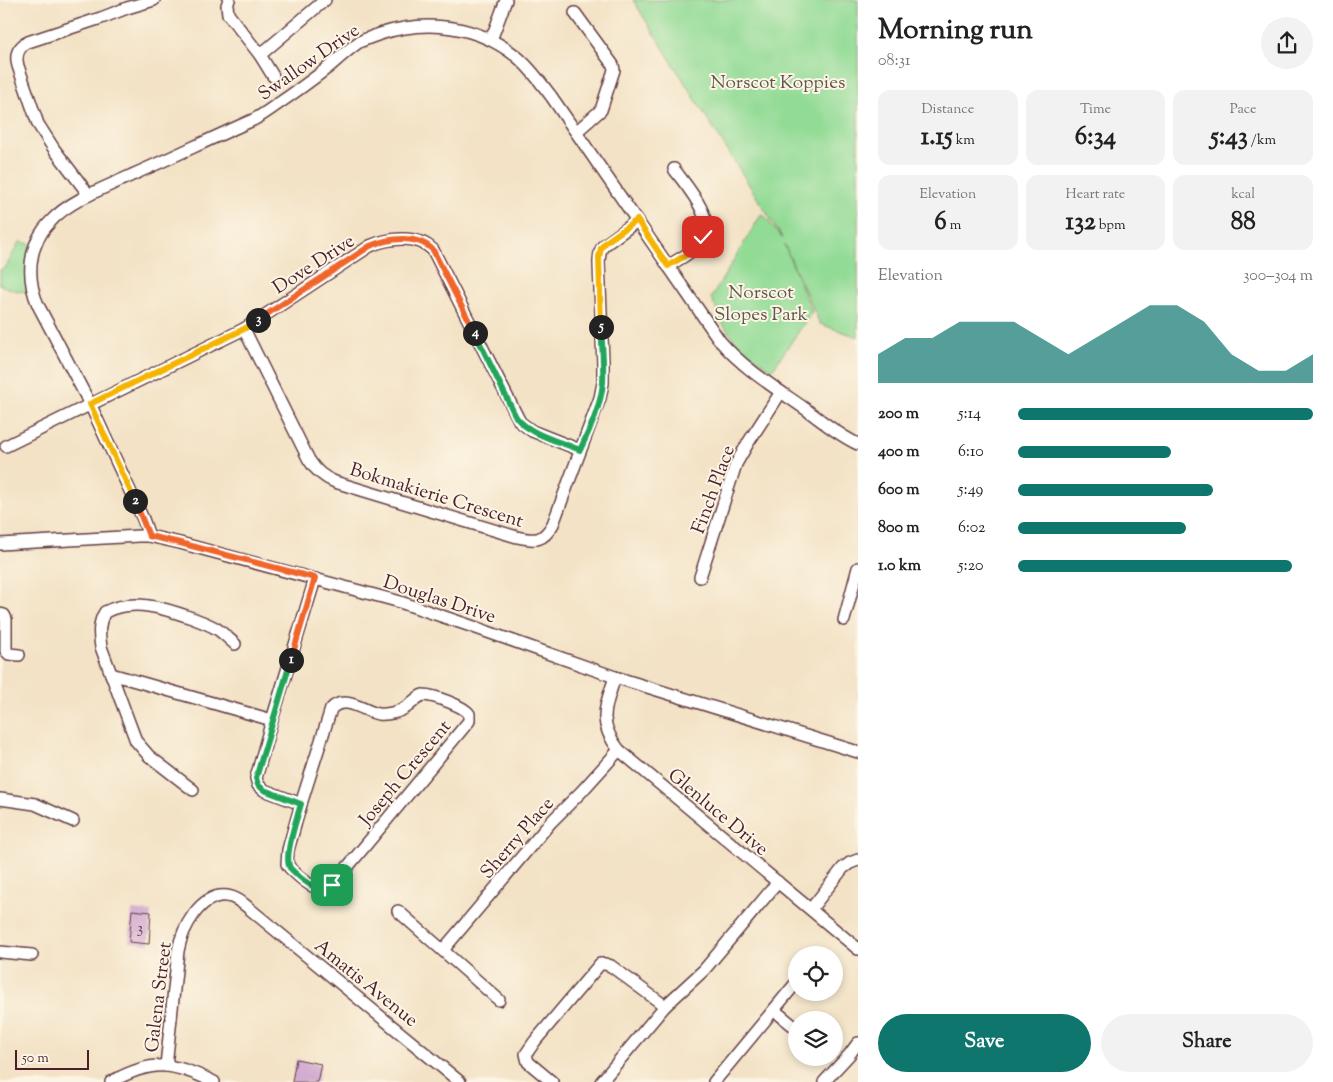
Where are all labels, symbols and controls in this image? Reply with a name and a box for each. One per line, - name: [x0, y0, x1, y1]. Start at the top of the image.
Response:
- text: Morning run: [878, 11, 1033, 51]
- button: share: [1261, 17, 1313, 69]
- street label: Swallow Drive: [253, 18, 366, 108]
- text: 08:31: [878, 50, 911, 73]
- park label: Norscot Koppies: [711, 70, 845, 97]
- text: Distance: [921, 100, 974, 120]
- text: Time: [1080, 100, 1111, 120]
- text: Pace: [1230, 100, 1257, 120]
- text: 1.15: [921, 120, 953, 156]
- text: 6:34: [1075, 120, 1116, 156]
- text: 5:43: [1210, 120, 1248, 156]
- text: km: [953, 131, 975, 151]
- text: /km: [1248, 131, 1276, 151]
- text: Elevation: [919, 185, 976, 205]
- text: Heart rate: [1066, 185, 1125, 205]
- text: kcal: [1231, 185, 1255, 205]
- text: 6: [934, 205, 947, 241]
- text: 132: [1065, 205, 1096, 241]
- text: 88: [1231, 205, 1256, 241]
- pin: [682, 216, 724, 258]
- text: m: [947, 216, 961, 236]
- text: bpm: [1096, 216, 1126, 236]
- icon: check: [689, 223, 717, 251]
- street label: Dove Drive: [268, 228, 361, 302]
- text: Elevation: [878, 265, 943, 288]
- text: 300–304 m: [1243, 265, 1313, 288]
- park label: Norscot Slopes Park: [714, 280, 809, 329]
- pin: 3: [246, 308, 270, 332]
- text: 3: [256, 310, 261, 330]
- pin: 5: [588, 314, 614, 340]
- text: 5: [599, 317, 604, 337]
- pin: 4: [462, 320, 488, 346]
- text: 4: [472, 323, 479, 343]
- text: 200 m: [878, 403, 919, 426]
- text: 5:14: [958, 403, 981, 426]
- text: 400 m: [878, 441, 920, 464]
- text: 6:10: [958, 441, 984, 464]
- street label: Finch Place: [686, 442, 743, 538]
- street label: Bokmakierie Crescent: [346, 457, 527, 536]
- text: 600 m: [878, 479, 920, 502]
- text: 5:49: [958, 479, 983, 502]
- pin: 2: [122, 488, 148, 514]
- text: 2: [132, 491, 139, 511]
- text: 800 m: [878, 517, 920, 540]
- text: 6:02: [958, 517, 986, 540]
- text: 1.0 km: [878, 555, 921, 578]
- text: 5:20: [958, 555, 984, 578]
- street label: Douglas Drive: [379, 569, 499, 631]
- pin: 1: [278, 648, 304, 672]
- text: 1: [289, 650, 294, 670]
- street label: Joseph Crescent: [353, 714, 459, 833]
- street label: Glenluce Drive: [661, 763, 774, 863]
- street label: Sherry Place: [475, 792, 561, 886]
- pin: [311, 864, 353, 906]
- icon: arrive: [318, 871, 346, 899]
- house number: 3: [137, 918, 143, 941]
- street label: Amatis Avenue: [308, 934, 423, 1034]
- street label: Galena Street: [139, 940, 180, 1054]
- map controls: [788, 946, 843, 1066]
- button: locate: [788, 946, 843, 1001]
- button: layers: [788, 1011, 843, 1066]
- button: Save: [878, 1014, 1091, 1072]
- button: Share: [1101, 1014, 1313, 1072]
- scale bar: [15, 1047, 89, 1070]
- text: 50 m: [22, 1049, 49, 1069]

